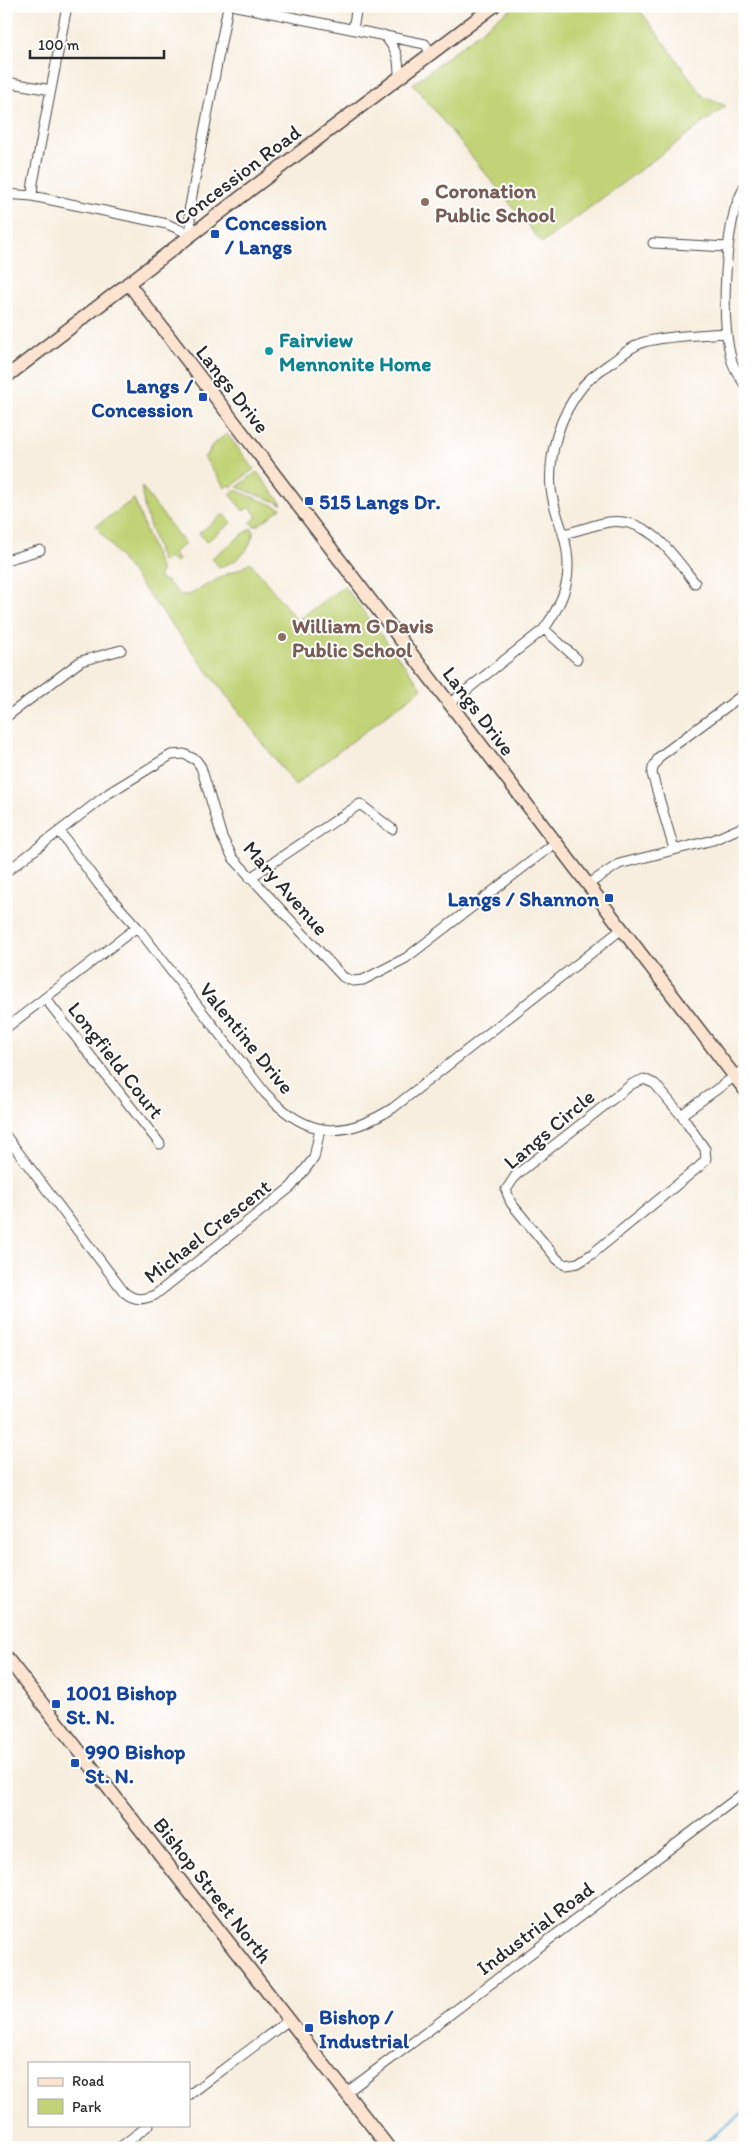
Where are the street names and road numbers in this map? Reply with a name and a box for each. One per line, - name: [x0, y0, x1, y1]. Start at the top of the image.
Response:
- street label: Concession Road: [169, 119, 306, 231]
- street label: Langs Drive: [191, 340, 275, 438]
- street label: Langs Drive: [437, 662, 521, 760]
- street label: Mary Avenue: [238, 836, 334, 940]
- street label: Valentine Drive: [194, 977, 300, 1099]
- street label: Longfield Court: [63, 997, 169, 1123]
- street label: Langs Circle: [498, 1084, 600, 1174]
- street label: Michael Crescent: [139, 1174, 276, 1288]
- street label: Bishop Street North: [148, 1812, 278, 1968]
- street label: Industrial Road: [472, 1876, 599, 1980]

